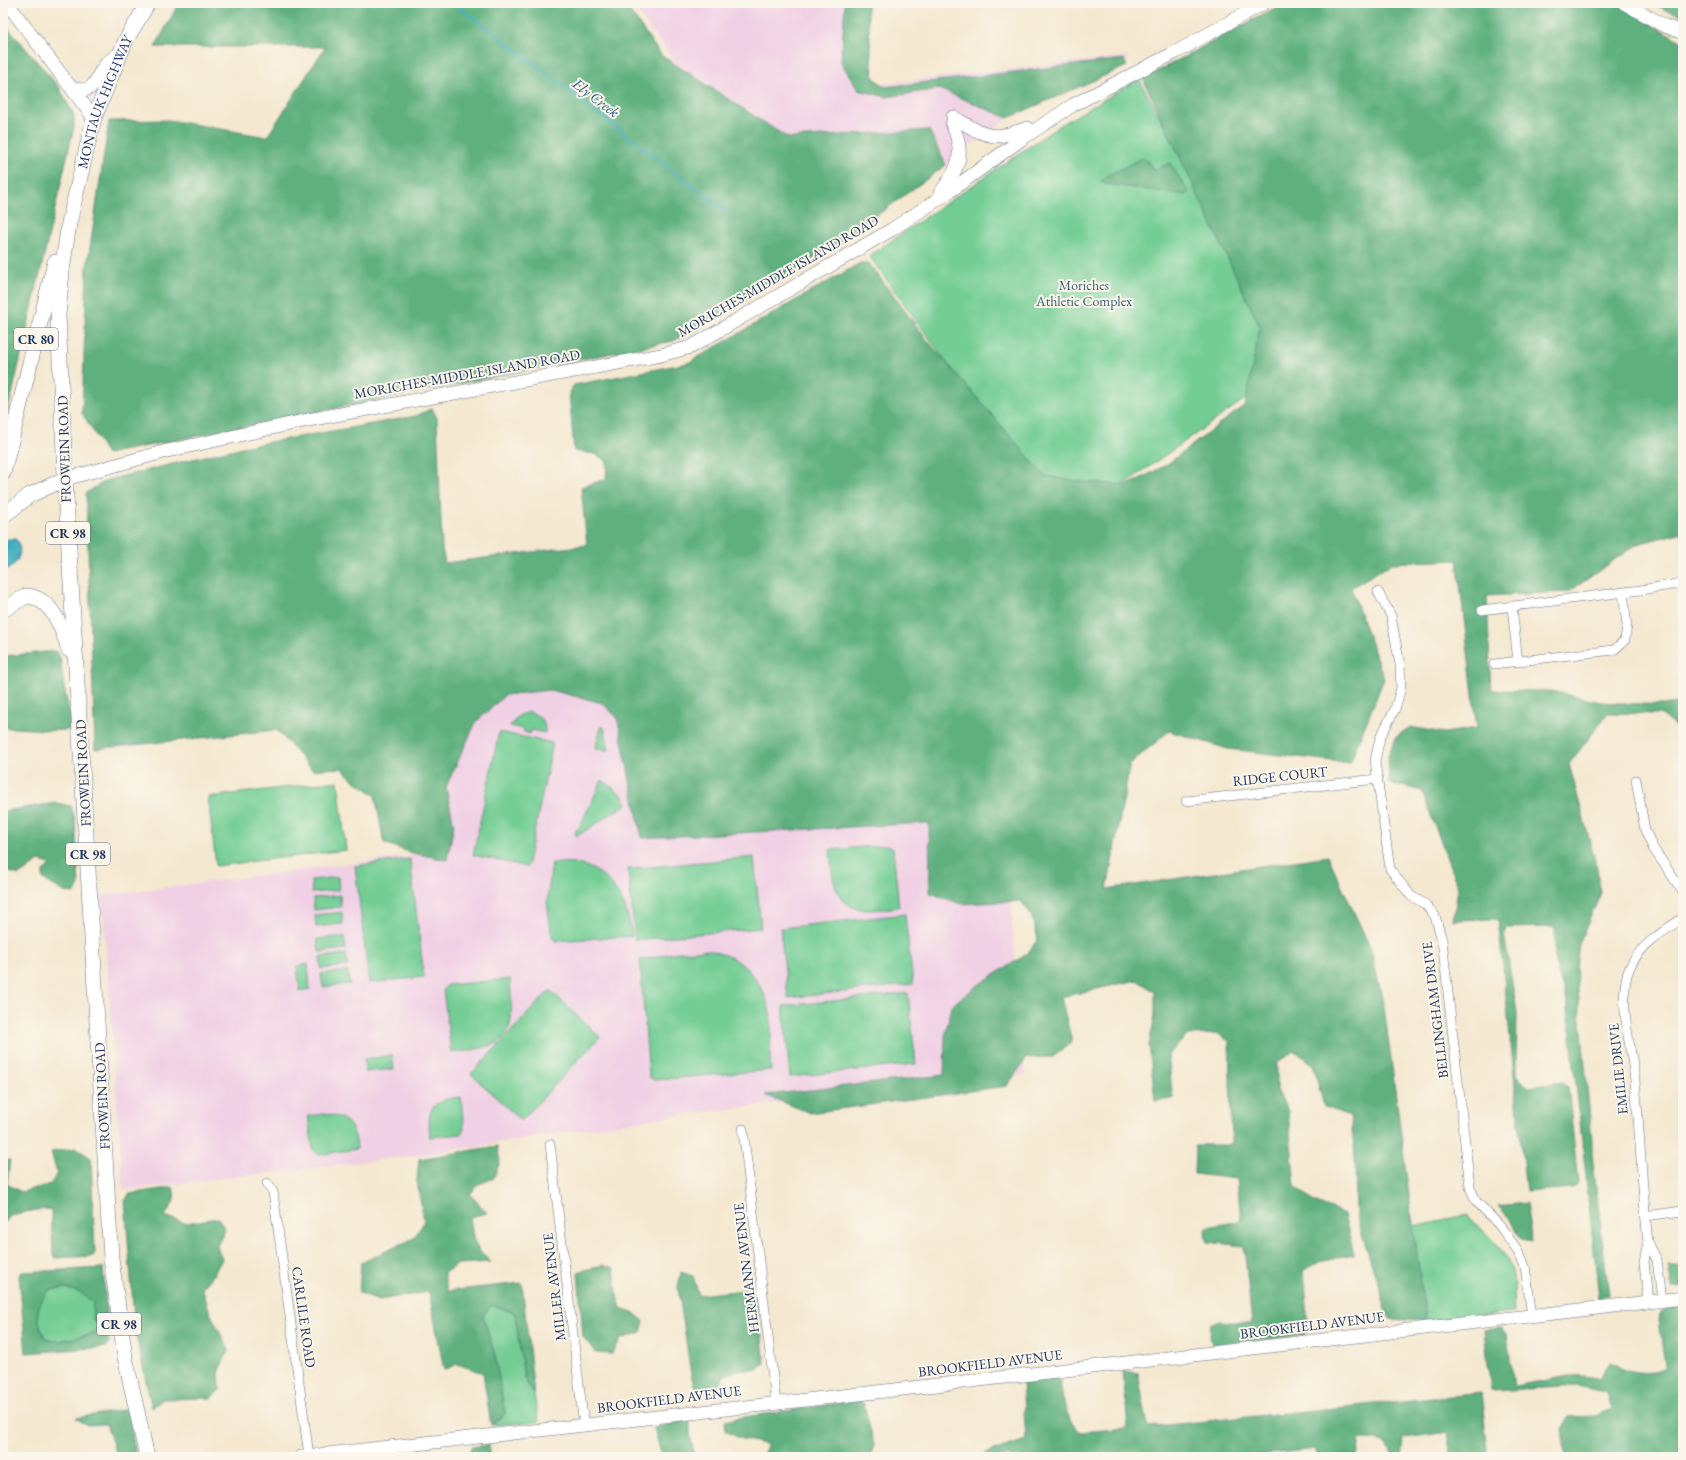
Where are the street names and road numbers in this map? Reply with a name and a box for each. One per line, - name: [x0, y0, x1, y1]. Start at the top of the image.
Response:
- street label: MONTAUK HIGHWAY: [73, 31, 136, 170]
- street label: MORICHES-MIDDLE ISLAND ROAD: [674, 211, 882, 341]
- road number: CR 80: [14, 328, 58, 350]
- street label: MORICHES-MIDDLE ISLAND ROAD: [353, 345, 582, 403]
- street label: FROWEIN ROAD: [53, 395, 75, 503]
- road number: CR 98: [46, 522, 90, 544]
- street label: FROWEIN ROAD: [71, 719, 95, 827]
- street label: RIDGE COURT: [1232, 762, 1329, 790]
- road number: CR 98: [66, 843, 110, 865]
- street label: BELLINGHAM DRIVE: [1418, 941, 1452, 1079]
- street label: EMILIE DRIVE: [1604, 1022, 1632, 1115]
- street label: FROWEIN ROAD: [90, 1042, 114, 1150]
- street label: HERMANN AVENUE: [729, 1202, 763, 1334]
- street label: MILLER AVENUE: [538, 1232, 570, 1342]
- street label: CARLILE ROAD: [288, 1265, 320, 1369]
- street label: BROOKFIELD AVENUE: [1239, 1307, 1385, 1343]
- road number: CR 98: [97, 1313, 141, 1335]
- street label: BROOKFIELD AVENUE: [917, 1345, 1063, 1381]
- street label: BROOKFIELD AVENUE: [596, 1381, 742, 1417]

